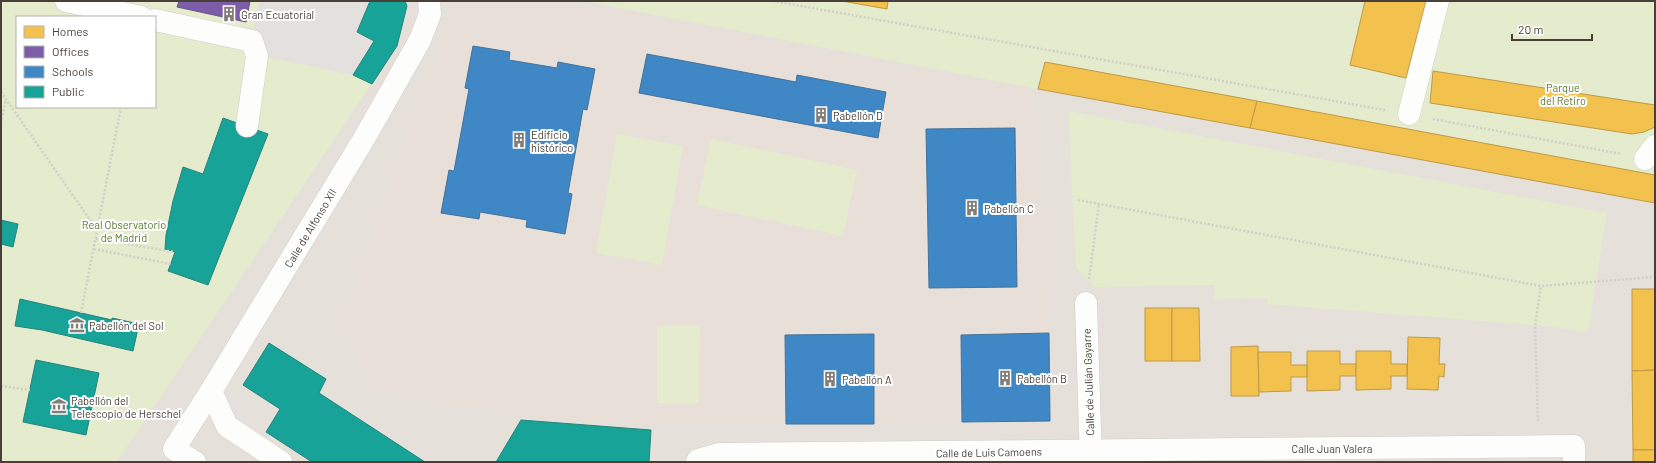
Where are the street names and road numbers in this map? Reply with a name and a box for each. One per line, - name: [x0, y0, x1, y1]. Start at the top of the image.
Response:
- street label: Calle de Alfonso XII: [281, 186, 339, 270]
- street label: Calle de Julián Gayarre: [1080, 328, 1096, 436]
- street label: Calle Juan Valera: [1292, 442, 1372, 455]
- street label: Calle de Luis Camoens: [936, 445, 1042, 459]

